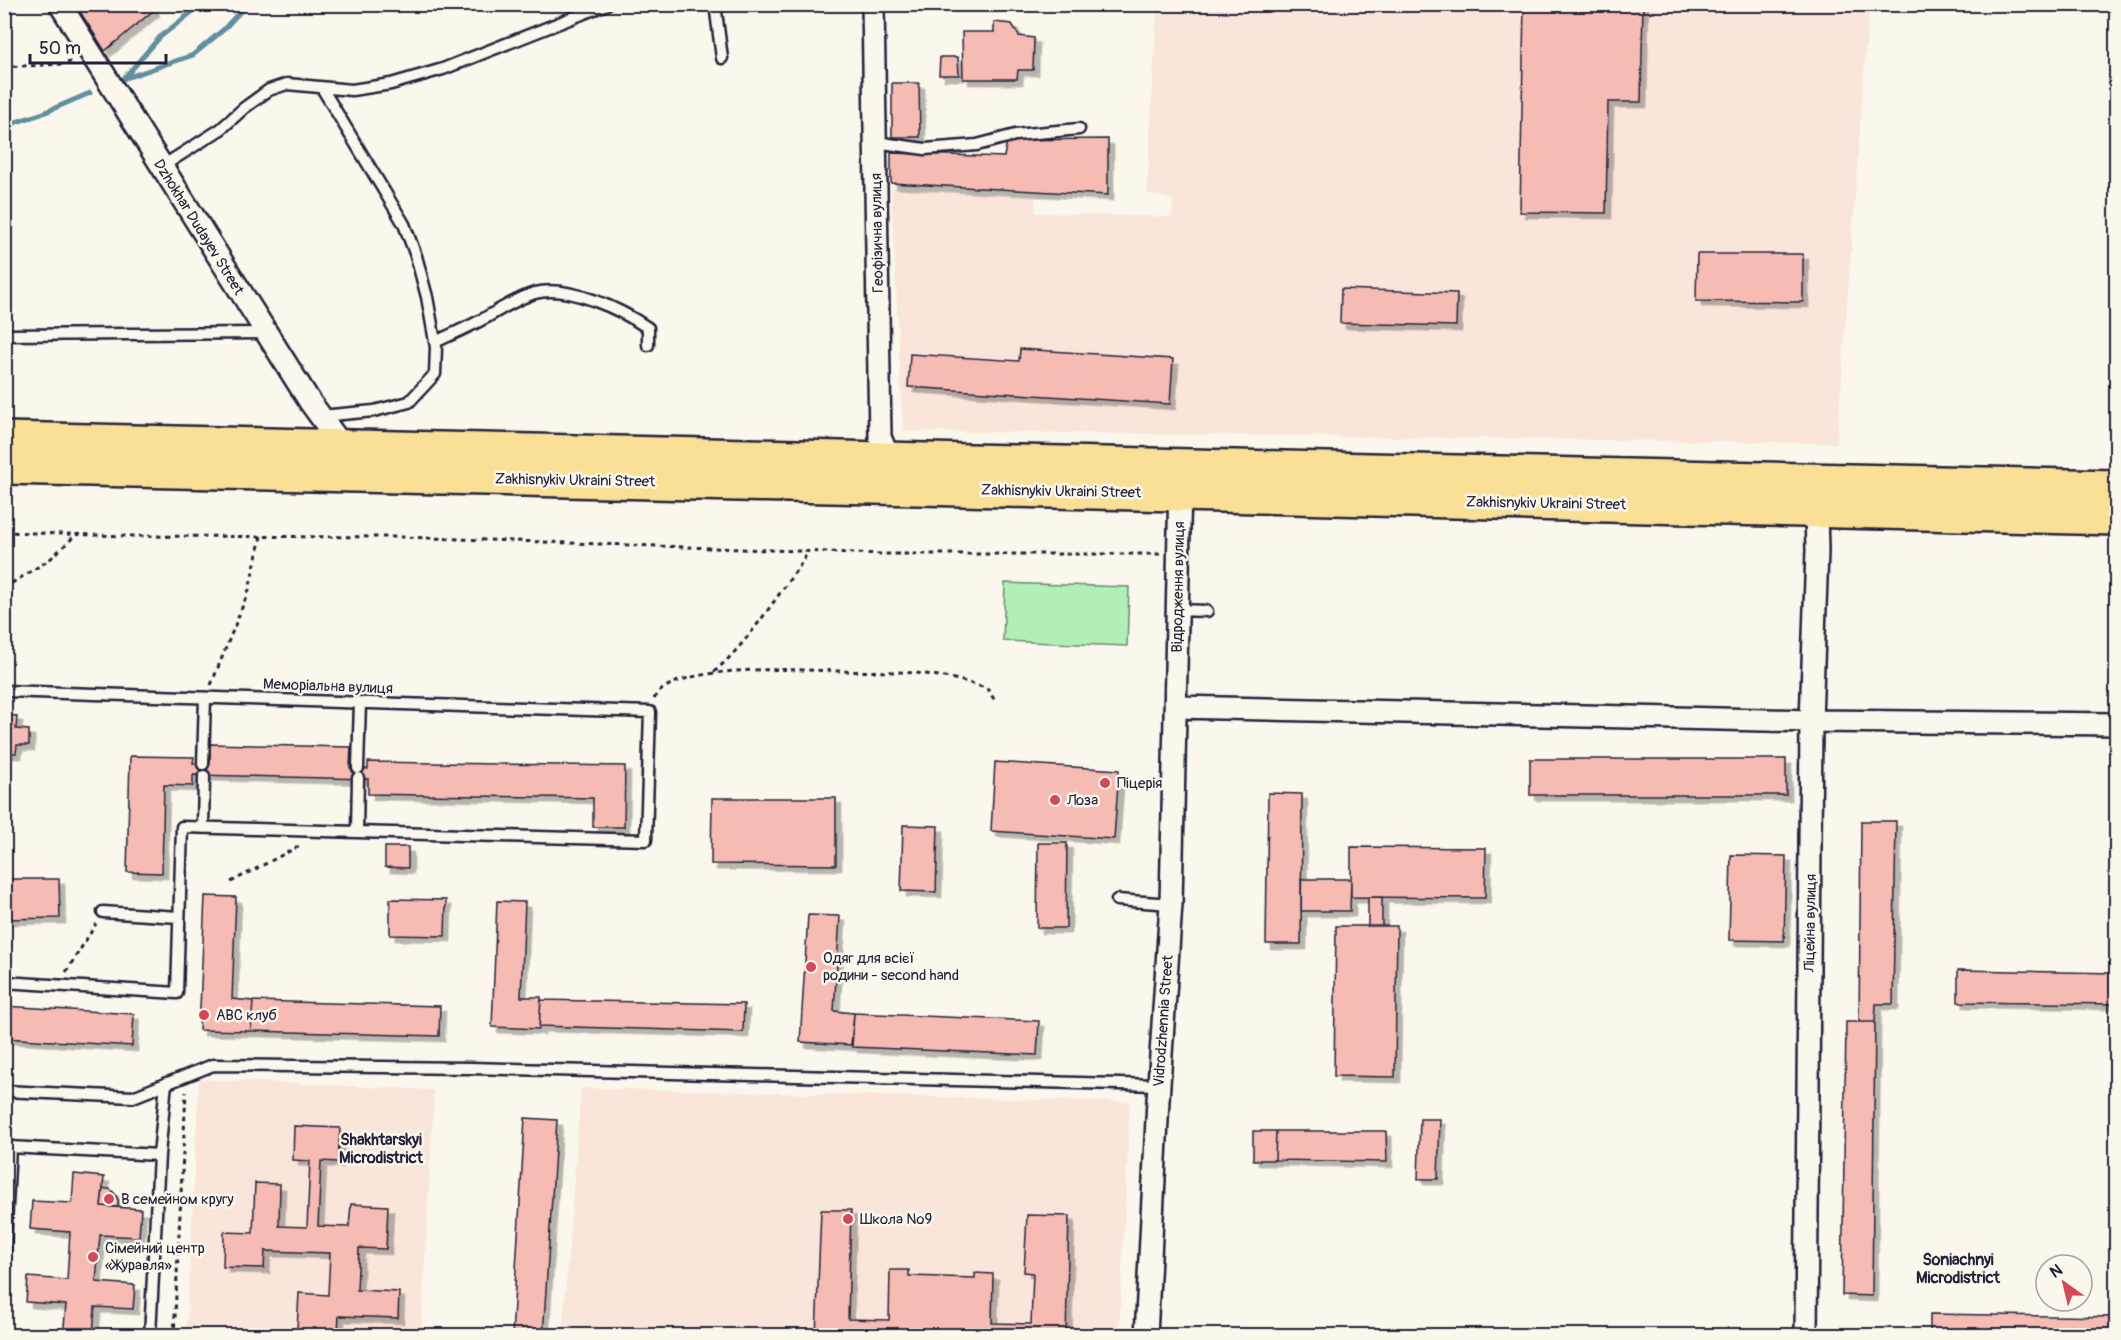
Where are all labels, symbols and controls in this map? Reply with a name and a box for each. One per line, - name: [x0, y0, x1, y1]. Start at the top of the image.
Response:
- scale bar: [30, 27, 166, 65]
- text: 50 m: [39, 37, 81, 60]
- street label: Dzhokhar Dudayev Street: [149, 156, 249, 299]
- street label: Геофізична вулиця: [867, 173, 888, 293]
- street label: Zakhisnykiv Ukraini Street: [495, 470, 656, 491]
- street label: Zakhisnykiv Ukraini Street: [981, 481, 1142, 502]
- street label: Zakhisnykiv Ukraini Street: [1466, 493, 1627, 514]
- street label: Відродження вулиця: [1168, 521, 1189, 653]
- street label: Меморіальна вулиця: [263, 675, 393, 698]
- place label: Піцерія: [1117, 774, 1162, 793]
- marker: Піцерія: [1098, 776, 1112, 790]
- place label: Лоза: [1066, 791, 1098, 810]
- marker: Лоза: [1048, 793, 1062, 807]
- street label: Ліцейна вулиця: [1800, 874, 1821, 973]
- place label: Одяг для всієї родини - second hand: [823, 949, 959, 985]
- street label: Vidrodzhennia Street: [1149, 954, 1178, 1088]
- marker: Одяг для всієї родини - second hand: [804, 960, 818, 974]
- place label: ABC клуб: [216, 1006, 277, 1025]
- marker: ABC клуб: [197, 1008, 211, 1022]
- district label: Shakhtarskyi Microdistrict: [339, 1130, 424, 1168]
- place label: В семейном кругу: [121, 1190, 234, 1209]
- marker: В семейном кругу: [102, 1192, 116, 1206]
- place label: Школа №9: [860, 1210, 932, 1229]
- marker: Школа №9: [841, 1212, 855, 1226]
- place label: Сімейний центр «Журавля»: [105, 1239, 205, 1275]
- marker: Сімейний центр «Журавля»: [86, 1250, 100, 1264]
- district label: Soniachnyi Microdistrict: [1916, 1250, 2001, 1288]
- north arrow: [2034, 1253, 2094, 1313]
- text: N: [2046, 1260, 2066, 1283]

